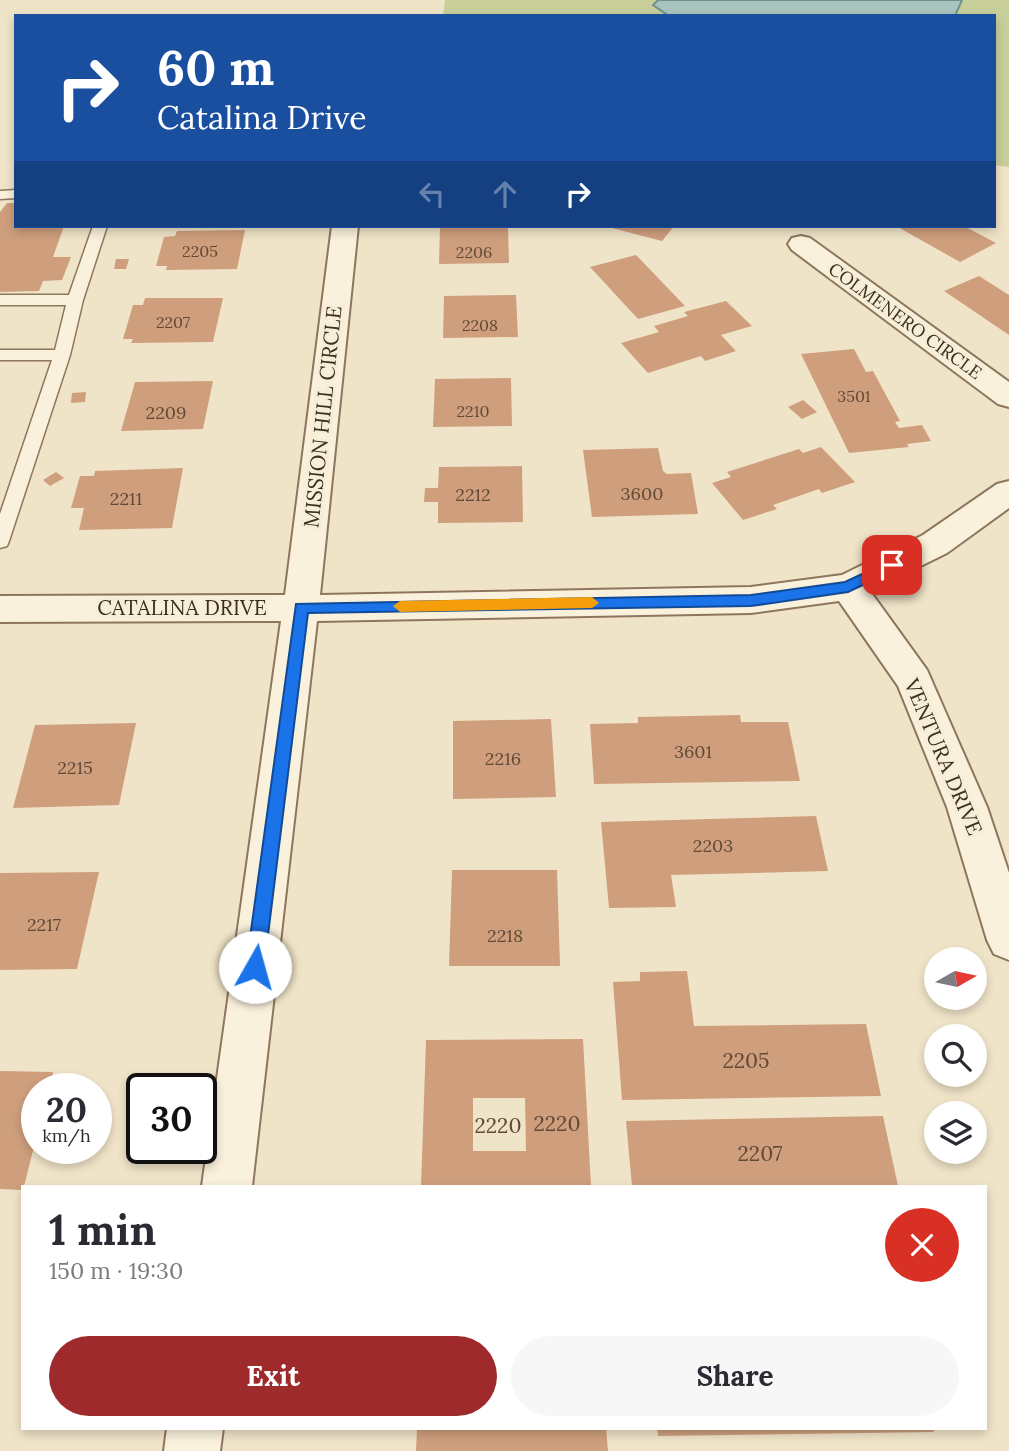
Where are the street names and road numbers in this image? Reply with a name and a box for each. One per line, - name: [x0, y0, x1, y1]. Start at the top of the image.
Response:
- street label: COLMENERO CIRCLE: [824, 257, 987, 384]
- street label: MISSION HILL CIRCLE: [297, 305, 348, 529]
- street label: CATALINA DRIVE: [97, 594, 267, 621]
- street label: VENTURA DRIVE: [898, 674, 989, 839]

